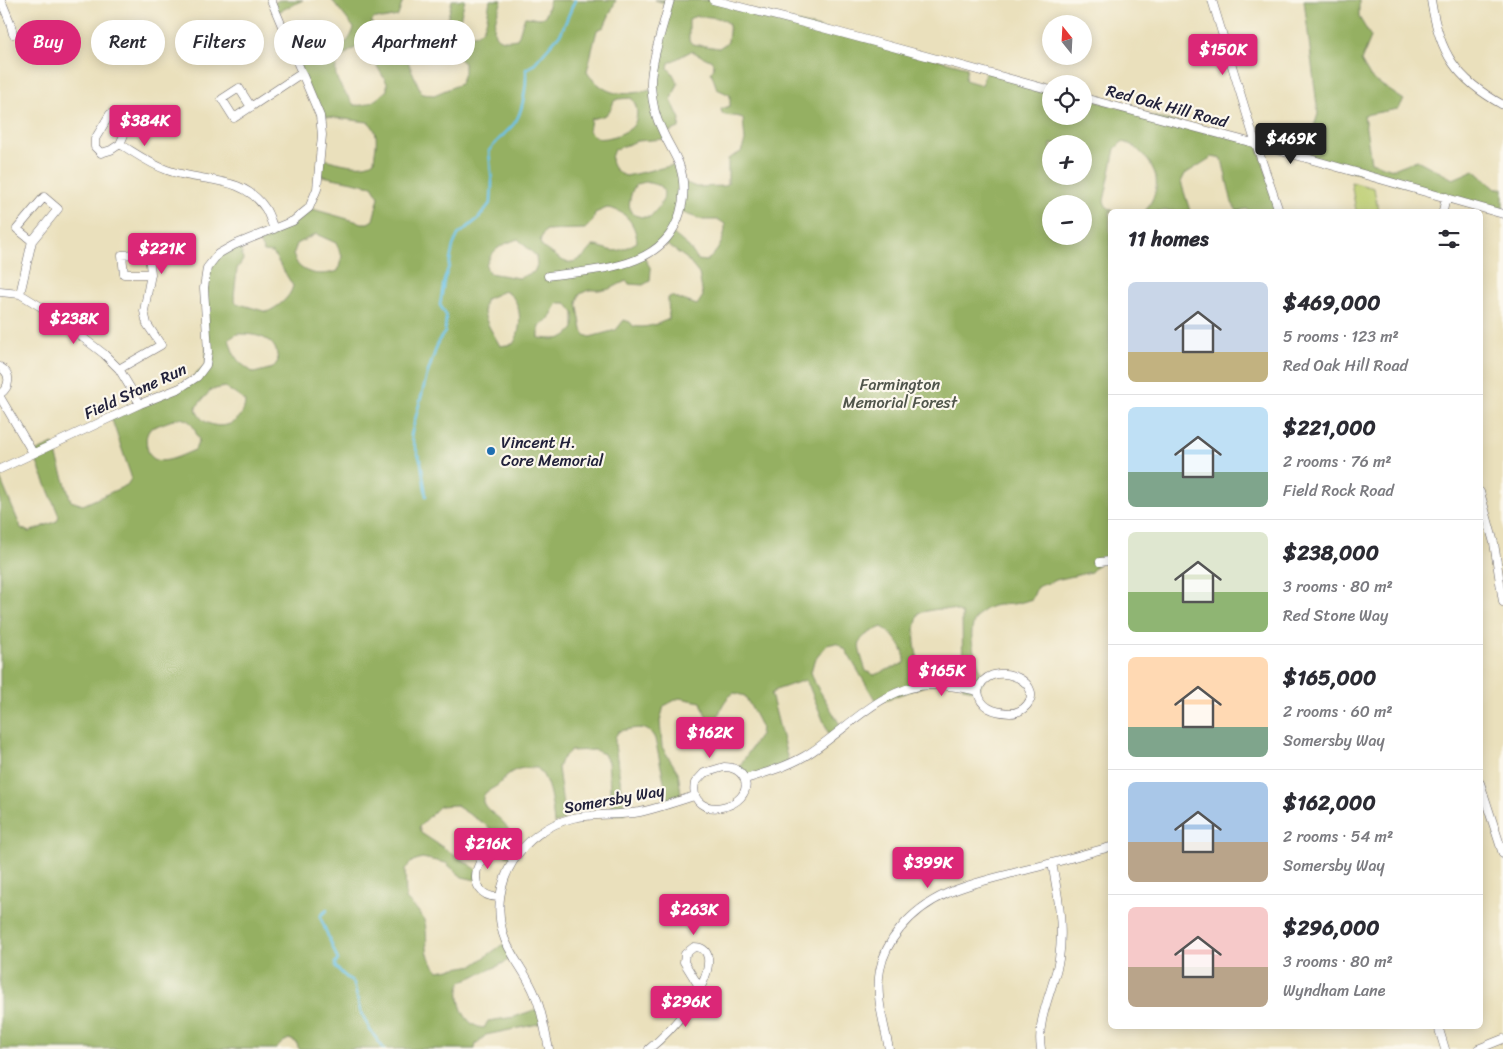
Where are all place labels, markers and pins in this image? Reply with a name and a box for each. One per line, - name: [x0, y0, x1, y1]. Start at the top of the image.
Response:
- pin: $150K: [1188, 34, 1258, 76]
- pin: $384K: [110, 104, 180, 147]
- pin: $469K: [1256, 122, 1326, 165]
- pin: $221K: [127, 232, 197, 275]
- pin: $238K: [39, 302, 109, 345]
- place label: Vincent H. Core Memorial: [501, 428, 604, 475]
- marker: Vincent H. Core Memorial: [485, 445, 497, 457]
- pin: $165K: [907, 654, 977, 697]
- pin: $162K: [675, 716, 745, 759]
- pin: $216K: [453, 828, 523, 870]
- pin: $399K: [893, 846, 963, 889]
- pin: $263K: [659, 894, 729, 936]
- pin: $296K: [651, 986, 721, 1028]

